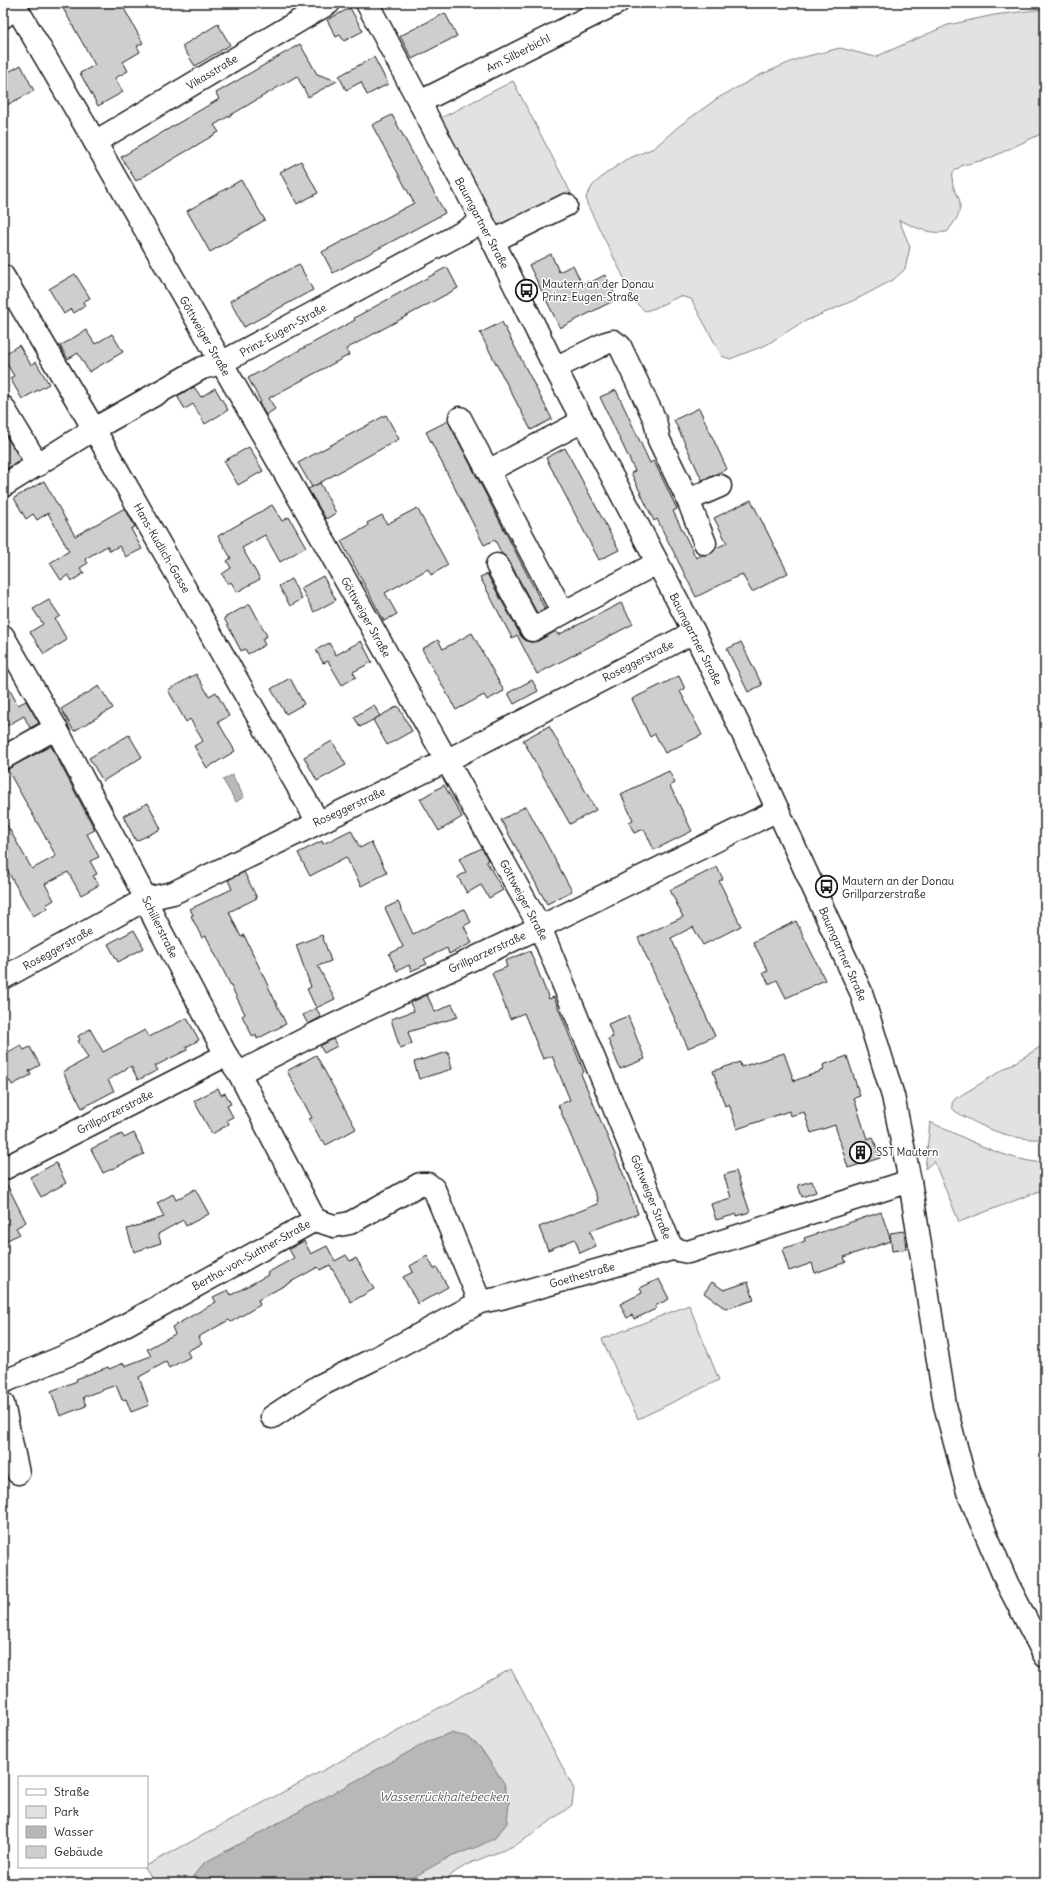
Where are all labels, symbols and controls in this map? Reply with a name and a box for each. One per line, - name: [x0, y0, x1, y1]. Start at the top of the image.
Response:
- street label: Am Silberbichl: [484, 31, 552, 75]
- street label: Vikasstraße: [184, 51, 240, 93]
- street label: Baumgartner Straße: [452, 175, 512, 271]
- bus stop icon: Mautern an der Donau Prinz-Eugen-Straße: [513, 277, 539, 303]
- place label: Mautern an der Donau Prinz-Eugen-Straße: [542, 277, 655, 304]
- street label: Göttweiger Straße: [176, 294, 234, 378]
- street label: Prinz-Eugen-Straße: [237, 300, 329, 360]
- street label: Hans-Kudlich-Gasse: [131, 501, 193, 595]
- street label: Göttweiger Straße: [338, 574, 394, 660]
- street label: Baumgartner Straße: [667, 591, 725, 688]
- street label: Roseggerstraße: [600, 637, 676, 685]
- street label: Roseggerstraße: [311, 784, 387, 830]
- street label: Göttweiger Straße: [497, 857, 551, 943]
- bus stop icon: Mautern an der Donau Grillparzerstraße: [813, 874, 839, 900]
- place label: Mautern an der Donau Grillparzerstraße: [842, 874, 955, 901]
- street label: Schillerstraße: [139, 894, 181, 960]
- street label: Baumgartner Straße: [816, 905, 870, 1003]
- street label: Roseggerstraße: [20, 923, 96, 973]
- street label: Grillparzerstraße: [446, 928, 528, 976]
- street label: Grillparzerstraße: [75, 1087, 155, 1137]
- building icon: SST Mautern: [847, 1139, 873, 1165]
- place label: SST Mautern: [876, 1145, 938, 1159]
- street label: Göttweiger Straße: [628, 1153, 674, 1241]
- street label: Bertha-von-Suttner-Straße: [189, 1217, 313, 1293]
- street label: Goethestraße: [548, 1259, 616, 1291]
- legend: [18, 1776, 148, 1868]
- text: Straße: [54, 1784, 89, 1799]
- water label: Wasserrückhaltebecken: [379, 1789, 510, 1804]
- text: Park: [54, 1804, 79, 1819]
- text: Wasser: [54, 1824, 94, 1839]
- text: Gebäude: [54, 1844, 103, 1859]

